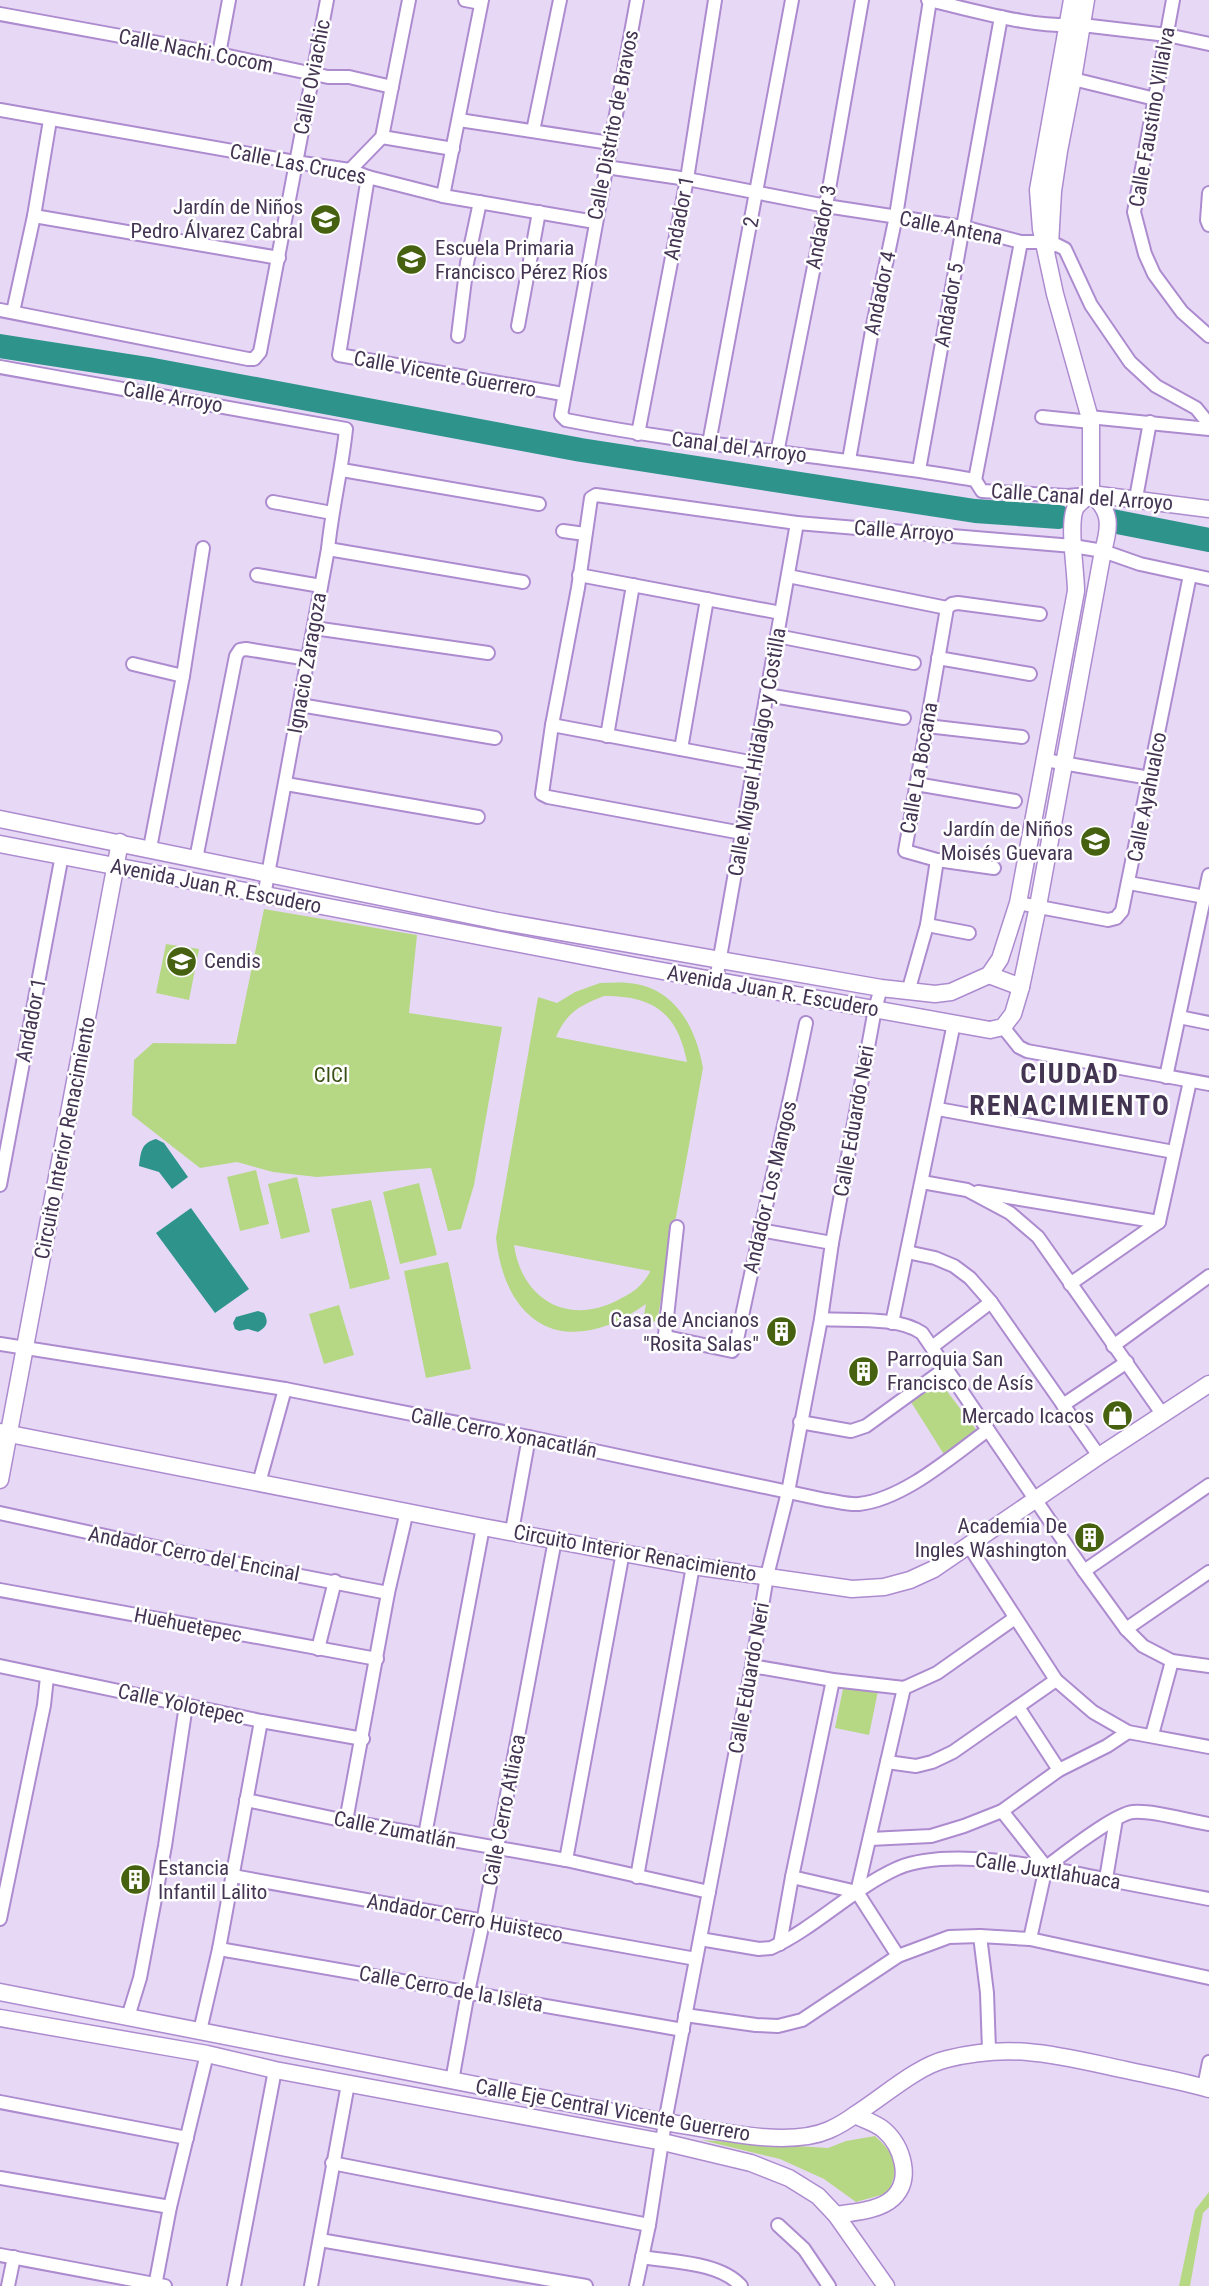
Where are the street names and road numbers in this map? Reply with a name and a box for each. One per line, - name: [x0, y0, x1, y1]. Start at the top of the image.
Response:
- street label: Calle Oviachic: [289, 17, 335, 137]
- street label: Calle Nachi Cocom: [116, 24, 276, 78]
- street label: Calle Faustino Villalva: [1124, 25, 1180, 209]
- street label: Calle Distrito de Bravos: [583, 28, 643, 222]
- street label: Calle Las Cruces: [228, 139, 368, 189]
- street label: Andador 1: [659, 174, 699, 262]
- street label: Andador 3: [801, 183, 841, 271]
- street label: Calle Antena: [897, 206, 1005, 250]
- street label: 2: [738, 215, 764, 229]
- street label: Andador 4: [859, 249, 901, 337]
- street label: Andador 5: [930, 261, 968, 349]
- street label: Calle Vicente Guerrero: [352, 346, 538, 402]
- street label: Calle Arroyo: [121, 376, 225, 418]
- street label: Canal del Arroyo: [670, 427, 808, 467]
- street label: Calle Canal del Arroyo: [990, 479, 1174, 515]
- street label: Calle Arroyo: [853, 516, 955, 546]
- street label: Ignacio Zaragoza: [283, 591, 331, 735]
- street label: Calle Miguel Hidalgo y Costilla: [723, 626, 791, 878]
- street label: Calle La Bocana: [896, 700, 942, 836]
- street label: Calle Ayahualco: [1123, 730, 1171, 864]
- street label: Avenida Juan R. Escudero: [109, 854, 323, 918]
- street label: Avenida Juan R. Escudero: [665, 961, 881, 1021]
- street label: Andador 1: [11, 976, 51, 1064]
- street label: Circuito Interior Renacimiento: [30, 1015, 100, 1261]
- street label: Calle Eduardo Neri: [829, 1043, 879, 1199]
- street label: Andador Los Mangos: [738, 1098, 802, 1276]
- street label: Calle Cerro Xonacatlán: [409, 1403, 599, 1463]
- street label: Circuito Interior Renacimiento: [512, 1520, 758, 1586]
- street label: Andador Cerro del Encinal: [86, 1522, 302, 1586]
- street label: Calle Eduardo Neri: [724, 1600, 774, 1756]
- street label: Huehuetepec: [132, 1603, 244, 1647]
- street label: Calle Yolotepec: [116, 1679, 246, 1729]
- street label: Calle Cerro Atliaca: [478, 1732, 530, 1888]
- street label: Calle Zumatlán: [332, 1806, 458, 1854]
- street label: Calle Juxtlahuaca: [974, 1848, 1122, 1894]
- street label: Andador Cerro Huisteco: [365, 1889, 565, 1947]
- street label: Calle Cerro de la Isleta: [357, 1961, 545, 2017]
- street label: Calle Eje Central Vicente Guerrero: [474, 2074, 752, 2146]

